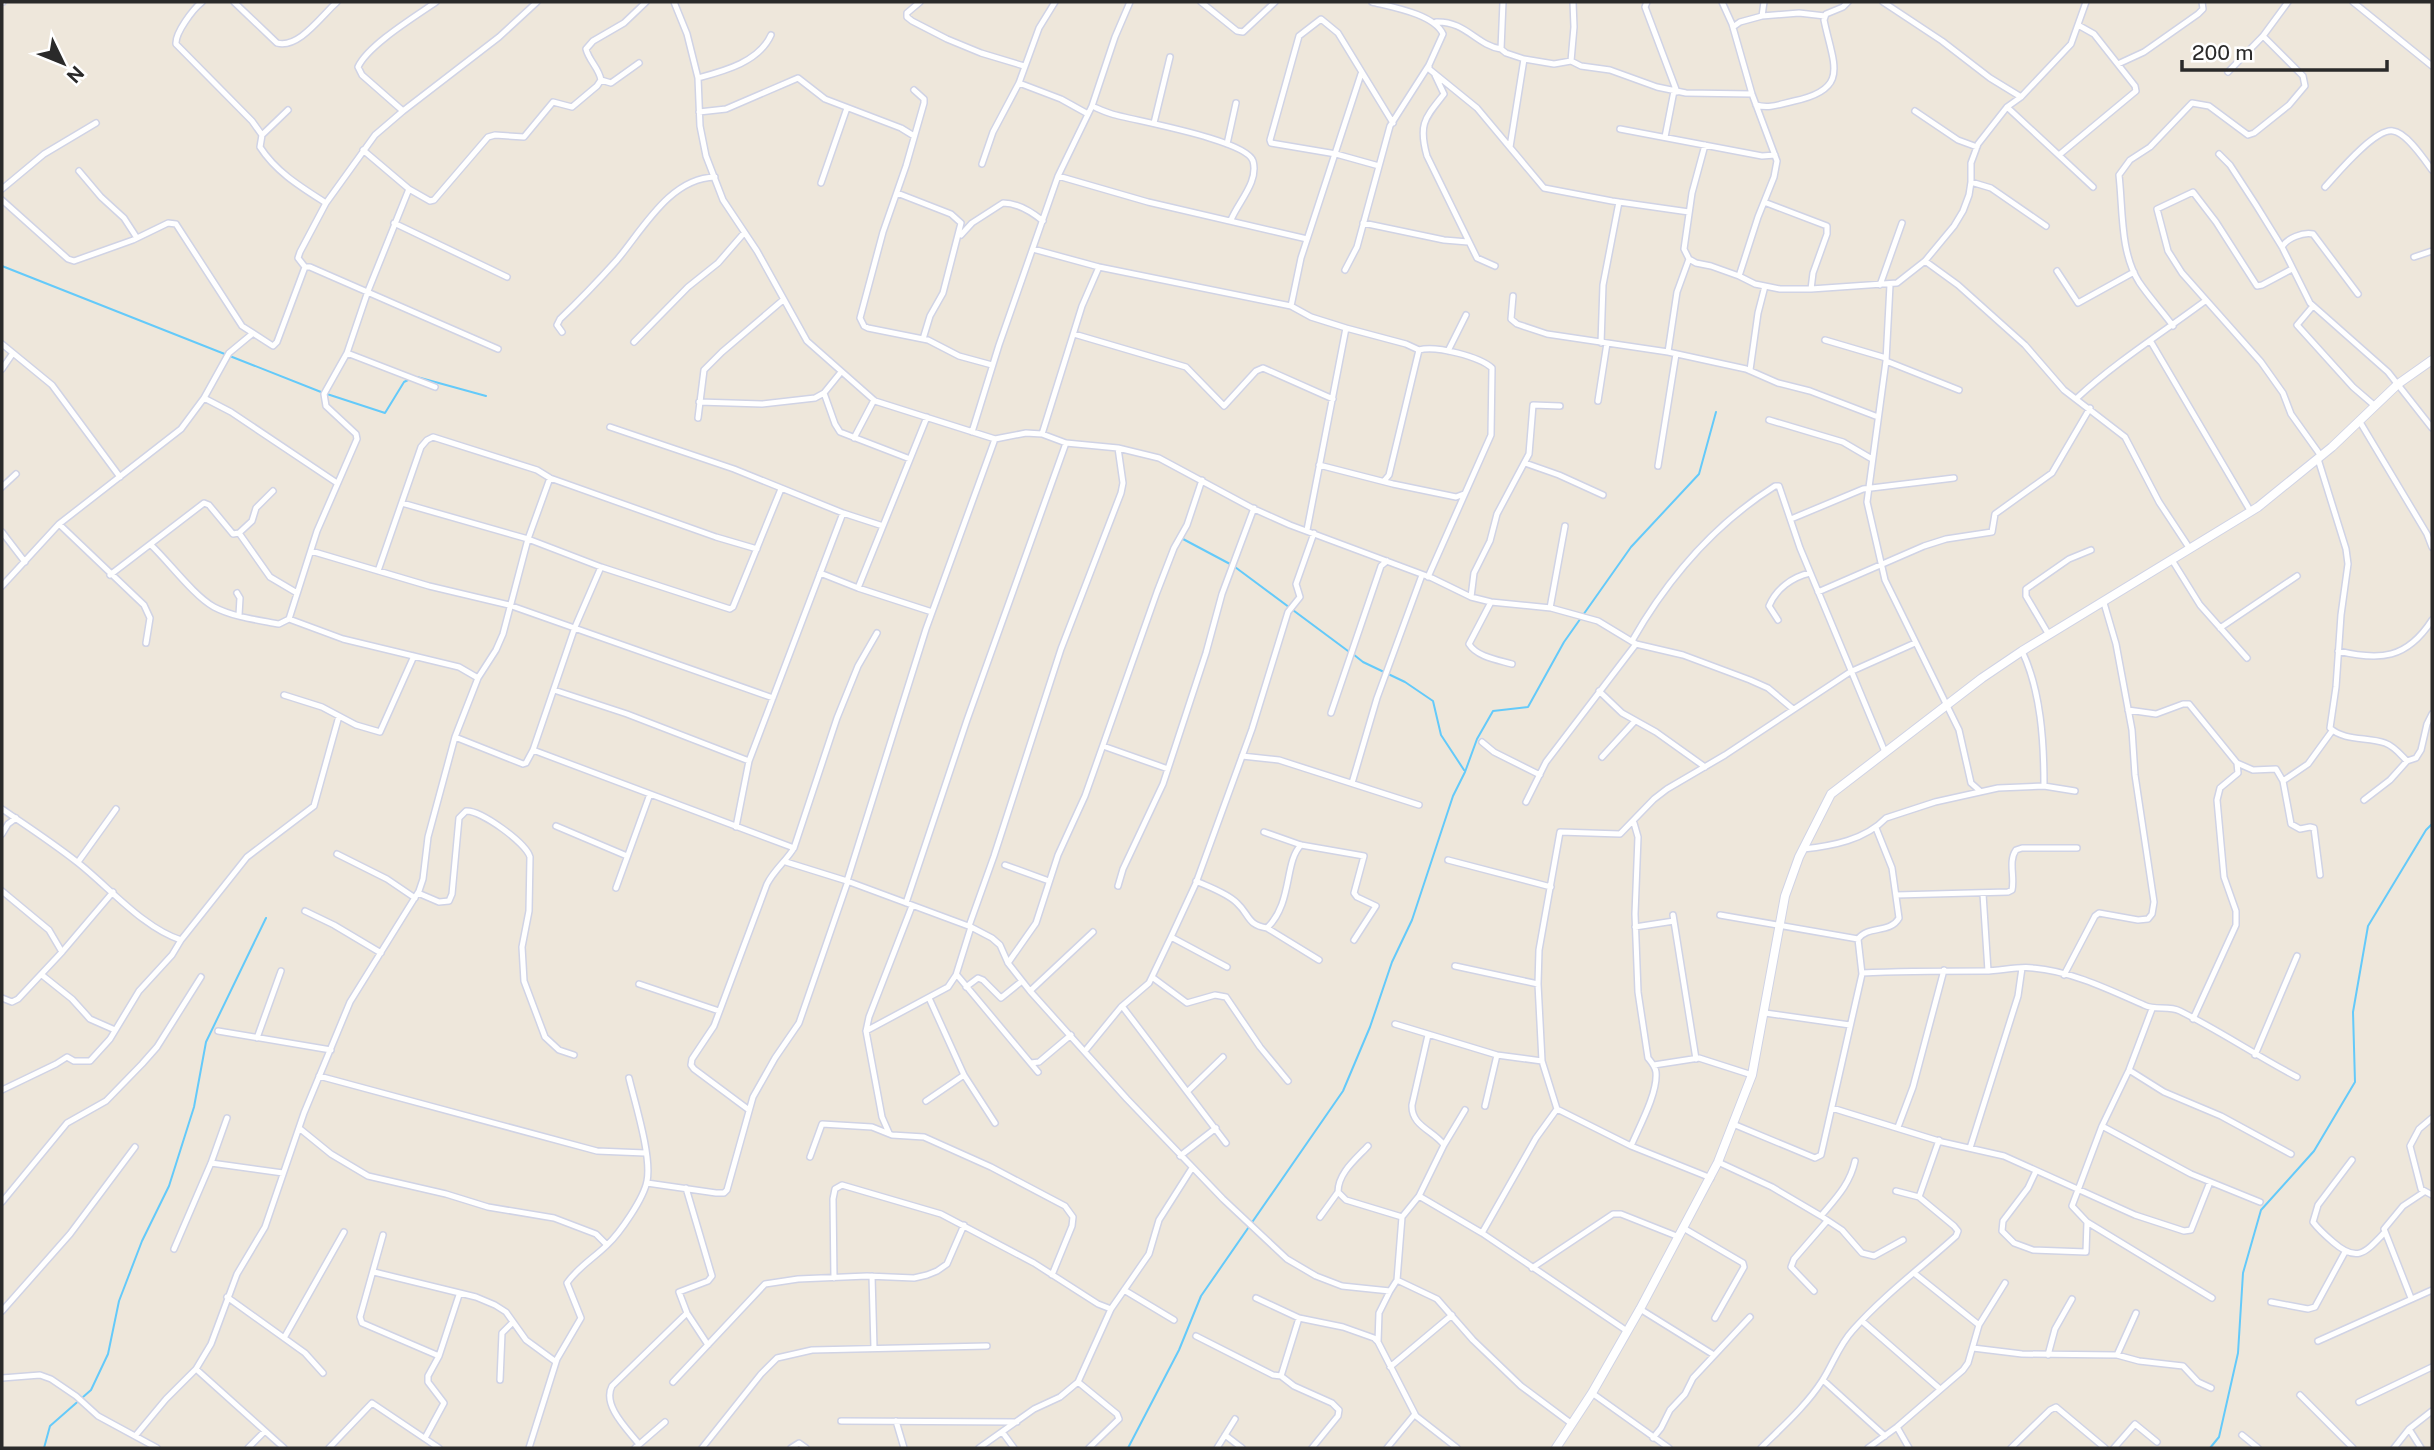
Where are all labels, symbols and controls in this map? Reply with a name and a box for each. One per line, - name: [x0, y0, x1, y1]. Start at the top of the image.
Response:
- north arrow: [28, 28, 98, 98]
- scale bar: [2182, 28, 2387, 72]
- text: 200 m: [2192, 40, 2253, 65]
- text: N: [62, 62, 89, 88]

